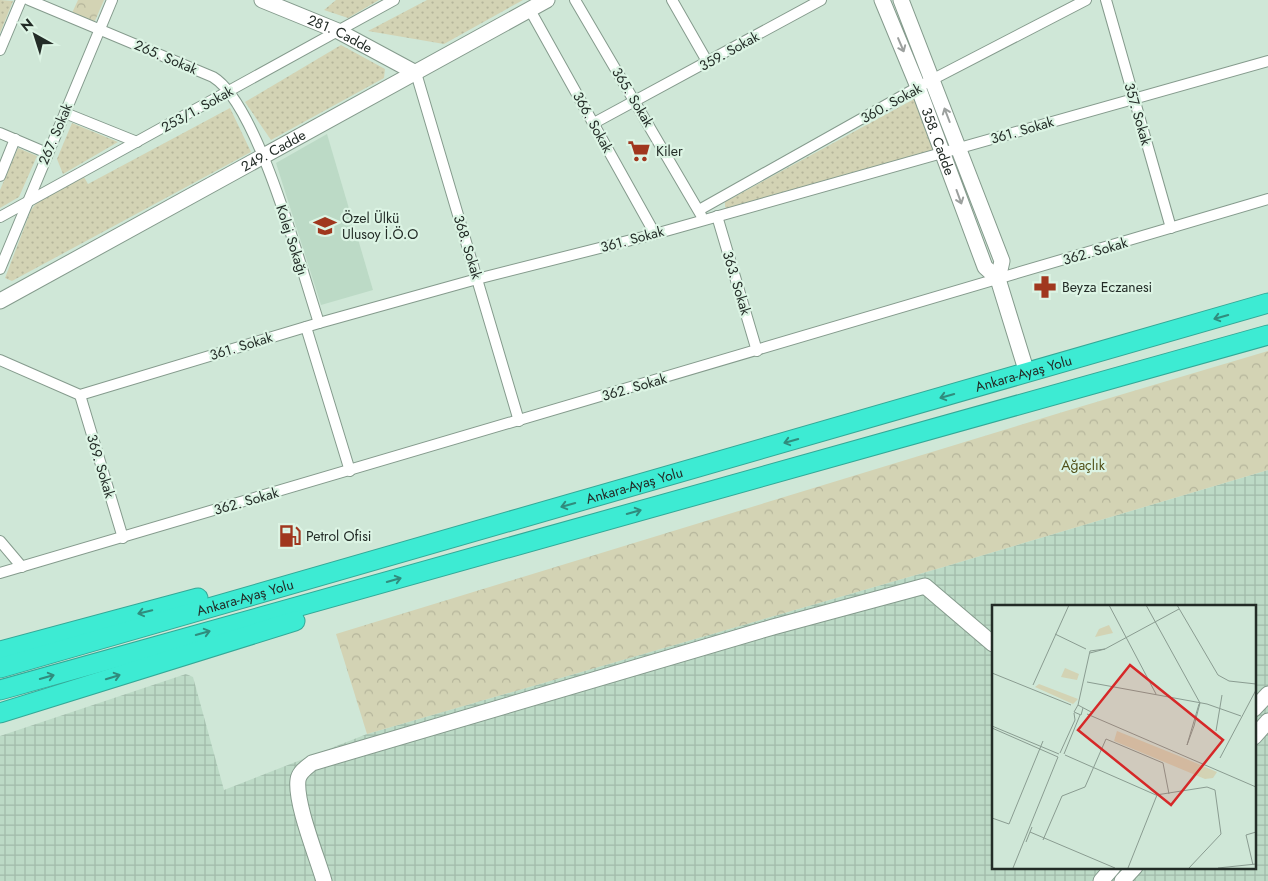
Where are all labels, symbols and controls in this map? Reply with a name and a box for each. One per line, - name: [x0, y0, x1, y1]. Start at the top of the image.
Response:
- north arrow: [10, 10, 60, 60]
- street label: 281. Cadde: [305, 10, 376, 58]
- text: N: [16, 14, 37, 36]
- street label: 359. Sokak: [696, 26, 763, 76]
- street label: 265. Sokak: [131, 35, 201, 80]
- one-way arrow: [896, 37, 906, 52]
- street label: 365. Sokak: [607, 63, 659, 131]
- street label: 360. Sokak: [857, 78, 926, 128]
- street label: 357. Sokak: [1120, 80, 1157, 148]
- street label: 253/1. Sokak: [157, 81, 237, 137]
- street label: 366. Sokak: [568, 88, 618, 157]
- street label: 267. Sokak: [33, 100, 77, 168]
- street label: 358. Cadde: [916, 104, 960, 178]
- one-way arrow: [942, 108, 951, 123]
- street label: 361. Sokak: [988, 111, 1057, 149]
- street label: 249. Cadde: [237, 125, 309, 176]
- supermarket icon: Kiler: [626, 138, 652, 164]
- place label: Kiler: [656, 141, 683, 161]
- one-way arrow: [955, 188, 964, 204]
- street label: Kolej Sokağı: [271, 202, 313, 278]
- place label: Özel Ülkü Ulusoy İ.Ö.O: [342, 208, 418, 244]
- school or university icon: Özel Ülkü Ulusoy İ.Ö.O: [312, 213, 338, 239]
- street label: 368. Sokak: [449, 213, 487, 282]
- street label: 361. Sokak: [598, 221, 667, 257]
- street label: 362. Sokak: [1060, 232, 1130, 270]
- street label: 363. Sokak: [718, 249, 756, 318]
- pharmacy icon: Beyza Eczanesi: [1032, 274, 1058, 300]
- place label: Beyza Eczanesi: [1062, 277, 1152, 297]
- one-way arrow: [1214, 312, 1230, 322]
- street label: 361. Sokak: [207, 327, 276, 365]
- street label: Ankara-Ayaş Yolu: [973, 350, 1074, 397]
- street label: 362. Sokak: [599, 368, 669, 406]
- one-way arrow: [940, 391, 956, 401]
- street label: 369. Sokak: [82, 432, 120, 501]
- one-way arrow: [784, 436, 800, 446]
- park label: Ağaçlık: [1061, 455, 1106, 475]
- street label: Ankara-Ayaş Yolu: [583, 462, 685, 509]
- street label: 362. Sokak: [211, 482, 281, 520]
- one-way arrow: [560, 501, 576, 511]
- one-way arrow: [626, 507, 642, 517]
- fuel station icon: Petrol Ofisi: [277, 523, 303, 549]
- place label: Petrol Ofisi: [306, 526, 371, 546]
- street label: Ankara-Ayaş Yolu: [194, 574, 296, 621]
- one-way arrow: [385, 574, 401, 584]
- inset map: [992, 605, 1256, 868]
- one-way arrow: [137, 608, 153, 617]
- one-way arrow: [195, 628, 211, 637]
- one-way arrow: [39, 671, 55, 681]
- one-way arrow: [105, 671, 121, 681]

